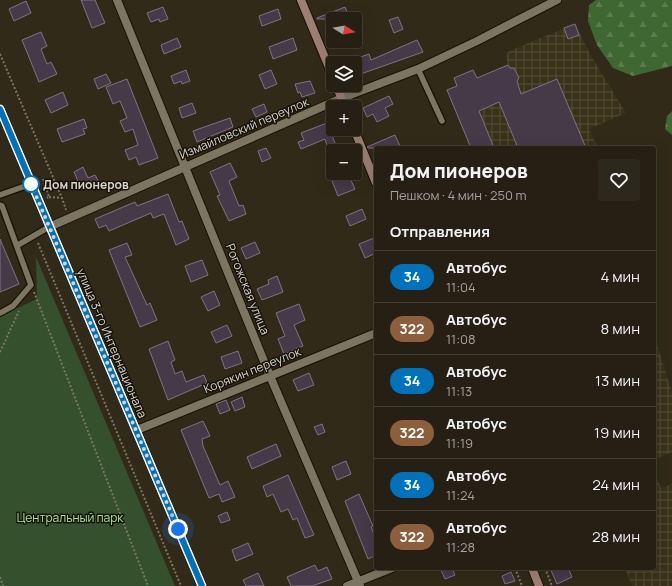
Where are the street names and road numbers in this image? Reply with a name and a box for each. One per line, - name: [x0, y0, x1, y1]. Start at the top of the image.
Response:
- street label: Измайловский переулок: [177, 93, 312, 163]
- street label: Рогожская улица: [222, 241, 274, 337]
- street label: улица 3-го Интернационала: [73, 266, 151, 420]
- street label: Корякин переулок: [201, 342, 304, 397]

